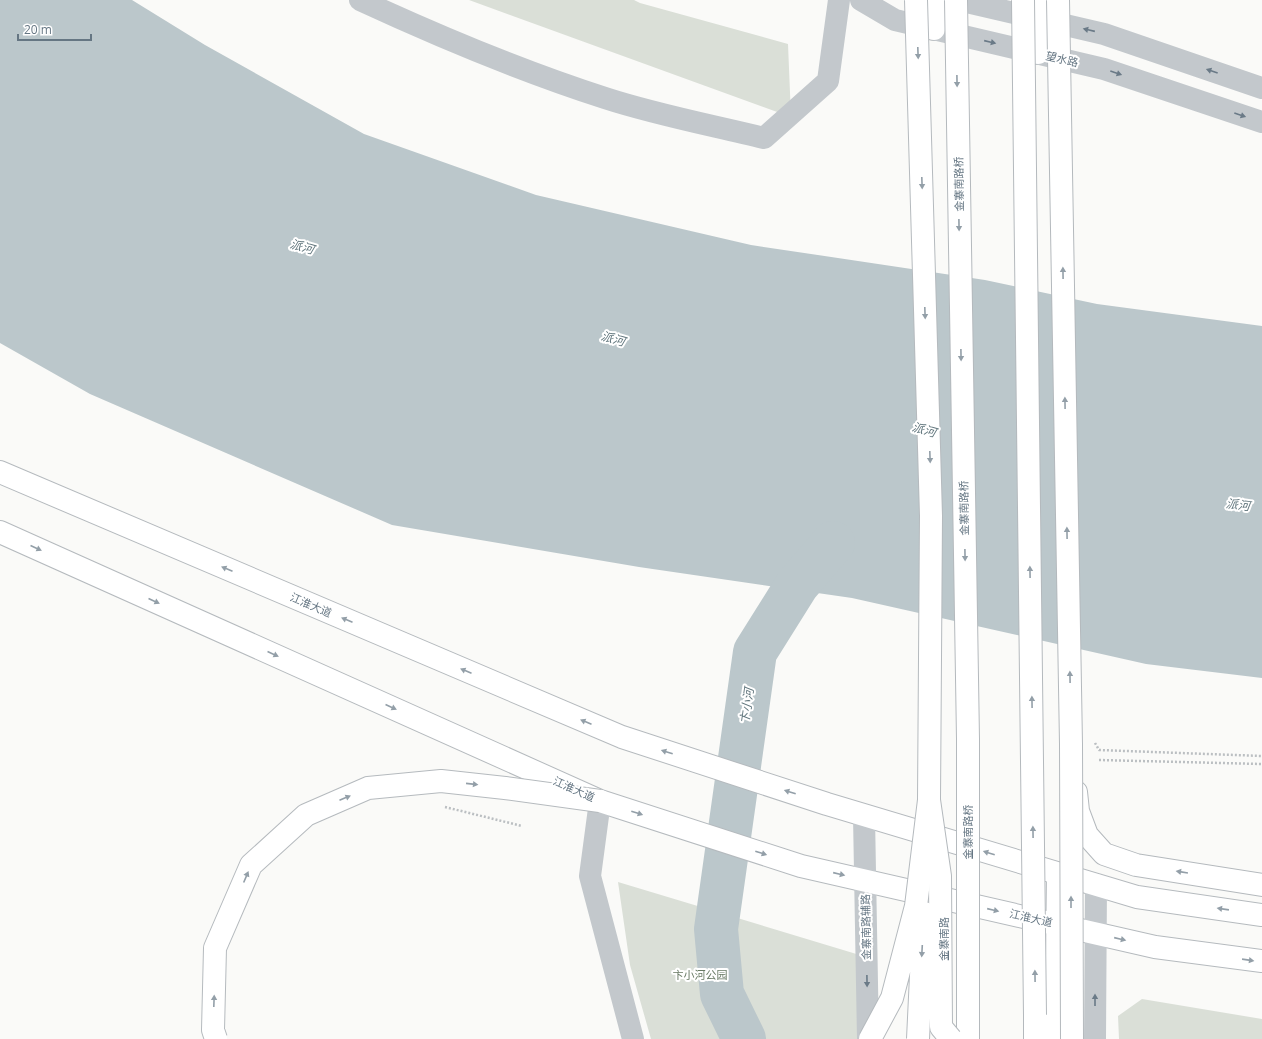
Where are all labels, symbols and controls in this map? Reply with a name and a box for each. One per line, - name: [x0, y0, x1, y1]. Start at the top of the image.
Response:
- scale bar: [18, 16, 91, 42]
- text: 20 m: [24, 21, 52, 38]
- one-way arrow: [1082, 27, 1094, 33]
- one-way arrow: [984, 39, 996, 45]
- one-way arrow: [915, 47, 921, 60]
- street label: 望水路: [1044, 47, 1080, 70]
- one-way arrow: [1206, 68, 1218, 74]
- one-way arrow: [1111, 70, 1123, 76]
- one-way arrow: [954, 75, 960, 88]
- one-way arrow: [1234, 112, 1246, 118]
- street label: 金寨南路桥: [951, 156, 966, 212]
- one-way arrow: [918, 177, 925, 189]
- one-way arrow: [956, 219, 962, 232]
- water label: 派河: [288, 235, 318, 259]
- one-way arrow: [1060, 266, 1066, 279]
- one-way arrow: [922, 307, 929, 319]
- water label: 派河: [599, 327, 629, 351]
- one-way arrow: [958, 349, 964, 362]
- one-way arrow: [1062, 396, 1068, 409]
- water label: 派河: [910, 418, 940, 442]
- one-way arrow: [926, 451, 933, 463]
- street label: 金寨南路桥: [956, 480, 971, 536]
- water label: 派河: [1225, 495, 1253, 515]
- one-way arrow: [1064, 526, 1070, 539]
- one-way arrow: [30, 545, 42, 551]
- one-way arrow: [962, 549, 968, 562]
- one-way arrow: [1027, 565, 1033, 578]
- one-way arrow: [221, 566, 233, 572]
- street label: 江淮大道: [288, 589, 334, 620]
- one-way arrow: [149, 598, 160, 604]
- one-way arrow: [341, 617, 352, 623]
- one-way arrow: [267, 651, 278, 657]
- one-way arrow: [461, 668, 472, 674]
- one-way arrow: [1066, 671, 1073, 683]
- water label: 卞小河: [736, 685, 758, 725]
- one-way arrow: [1028, 696, 1035, 708]
- one-way arrow: [386, 704, 397, 710]
- one-way arrow: [580, 719, 592, 725]
- one-way arrow: [660, 749, 672, 755]
- street label: 江淮大道: [551, 773, 597, 804]
- one-way arrow: [466, 781, 478, 787]
- one-way arrow: [784, 789, 796, 795]
- one-way arrow: [339, 795, 351, 801]
- street label: 金寨南路桥: [960, 805, 975, 860]
- one-way arrow: [632, 810, 644, 816]
- one-way arrow: [1030, 825, 1036, 838]
- one-way arrow: [756, 850, 768, 856]
- one-way arrow: [982, 850, 994, 856]
- one-way arrow: [1176, 869, 1188, 875]
- one-way arrow: [243, 871, 249, 883]
- one-way arrow: [833, 872, 846, 878]
- street label: 金寨南路辅路: [857, 894, 874, 960]
- one-way arrow: [1068, 895, 1074, 908]
- street label: 江淮大道: [1008, 905, 1054, 930]
- one-way arrow: [1217, 906, 1229, 912]
- one-way arrow: [987, 907, 1000, 913]
- street label: 金寨南路: [936, 917, 951, 961]
- one-way arrow: [1114, 936, 1126, 942]
- one-way arrow: [919, 945, 925, 958]
- one-way arrow: [1242, 956, 1254, 963]
- park label: 卞小河公园: [673, 967, 728, 982]
- one-way arrow: [1032, 969, 1038, 982]
- one-way arrow: [864, 975, 870, 988]
- one-way arrow: [1092, 993, 1098, 1006]
- one-way arrow: [210, 995, 217, 1007]

